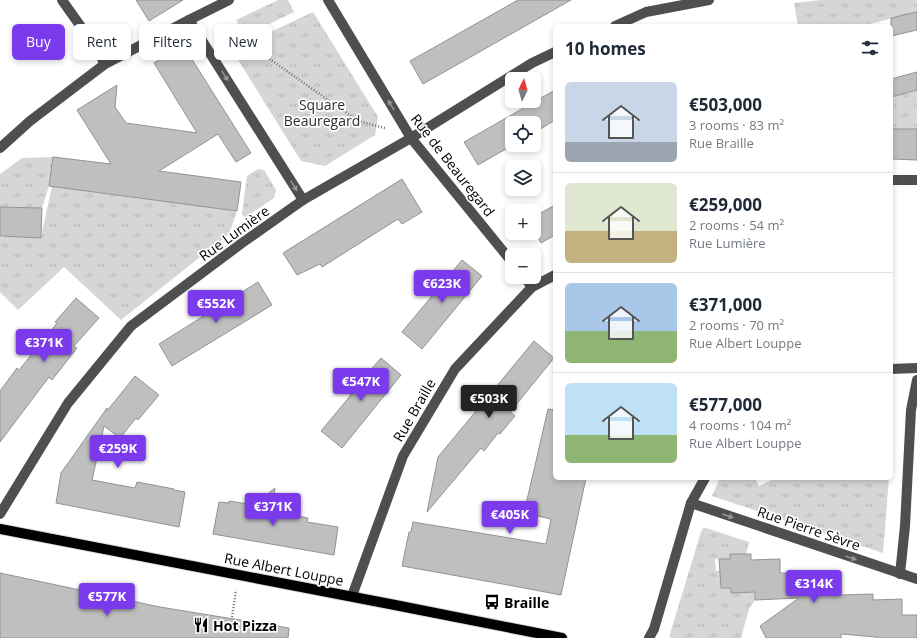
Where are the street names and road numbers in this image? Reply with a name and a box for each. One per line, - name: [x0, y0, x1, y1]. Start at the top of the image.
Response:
- street label: Rue de Beauregard: [407, 110, 499, 220]
- street label: Rue Lumière: [195, 201, 273, 265]
- street label: Rue Braille: [388, 375, 440, 445]
- street label: Rue Pierre Sèvre: [755, 502, 863, 555]
- street label: Rue Albert Louppe: [223, 548, 345, 590]

